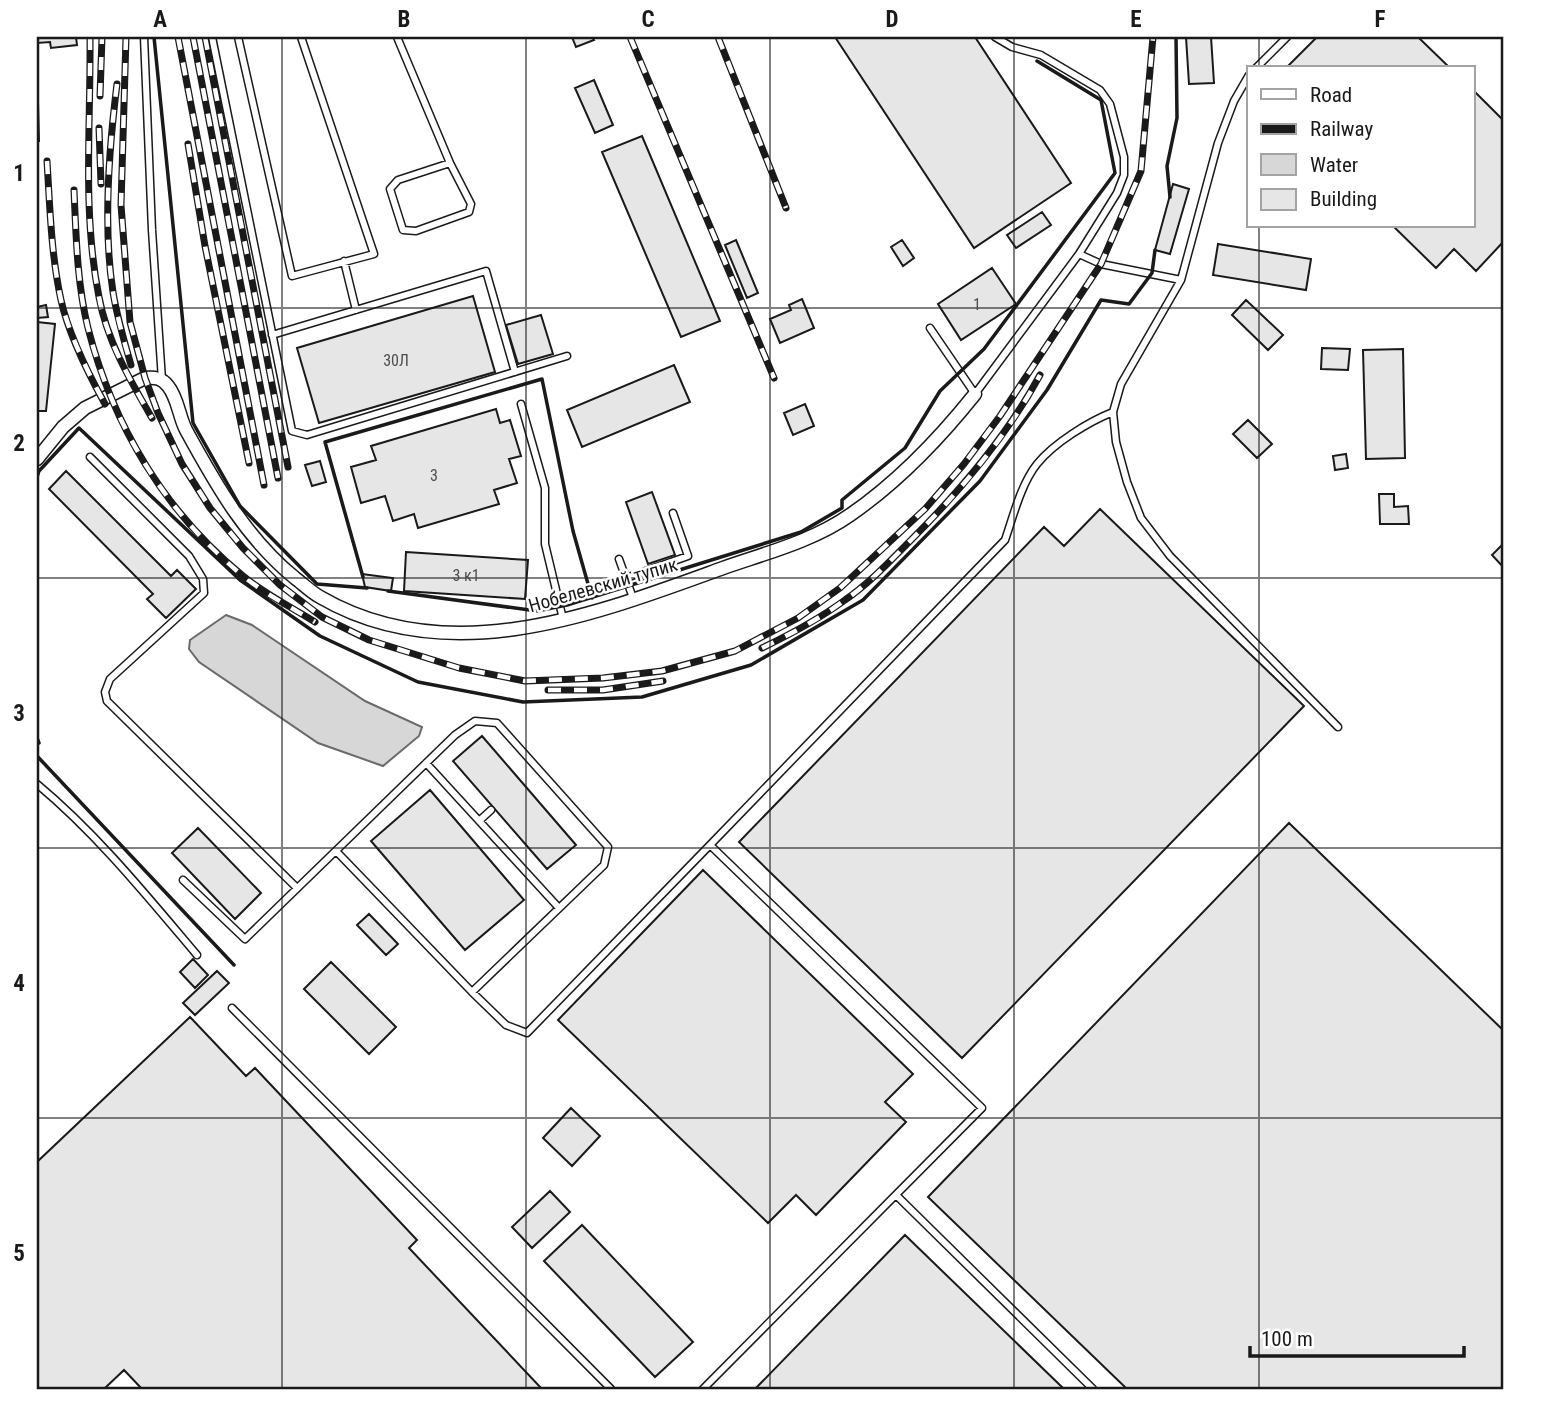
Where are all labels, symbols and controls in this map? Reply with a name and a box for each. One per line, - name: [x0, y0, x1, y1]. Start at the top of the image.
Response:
- text: A: [153, 6, 167, 33]
- text: B: [398, 6, 410, 33]
- text: C: [641, 6, 655, 33]
- text: D: [886, 6, 899, 33]
- text: E: [1130, 6, 1142, 33]
- text: F: [1375, 6, 1386, 33]
- legend: [1247, 66, 1474, 228]
- text: Road: [1310, 83, 1352, 107]
- text: Railway: [1310, 117, 1373, 141]
- text: Water: [1310, 153, 1358, 177]
- text: 1: [13, 160, 25, 187]
- text: Building: [1310, 187, 1377, 211]
- house number: 1: [973, 295, 981, 314]
- house number: 30Л: [383, 351, 409, 370]
- text: 2: [13, 430, 25, 457]
- house number: 3: [430, 466, 438, 485]
- street label: Нобелевский тупик: [526, 553, 680, 617]
- house number: 3 к1: [452, 566, 480, 585]
- text: 3: [13, 700, 25, 727]
- text: 4: [13, 970, 25, 997]
- text: 5: [13, 1240, 25, 1267]
- scale bar: [1250, 1314, 1464, 1358]
- text: 100 m: [1261, 1327, 1313, 1351]

